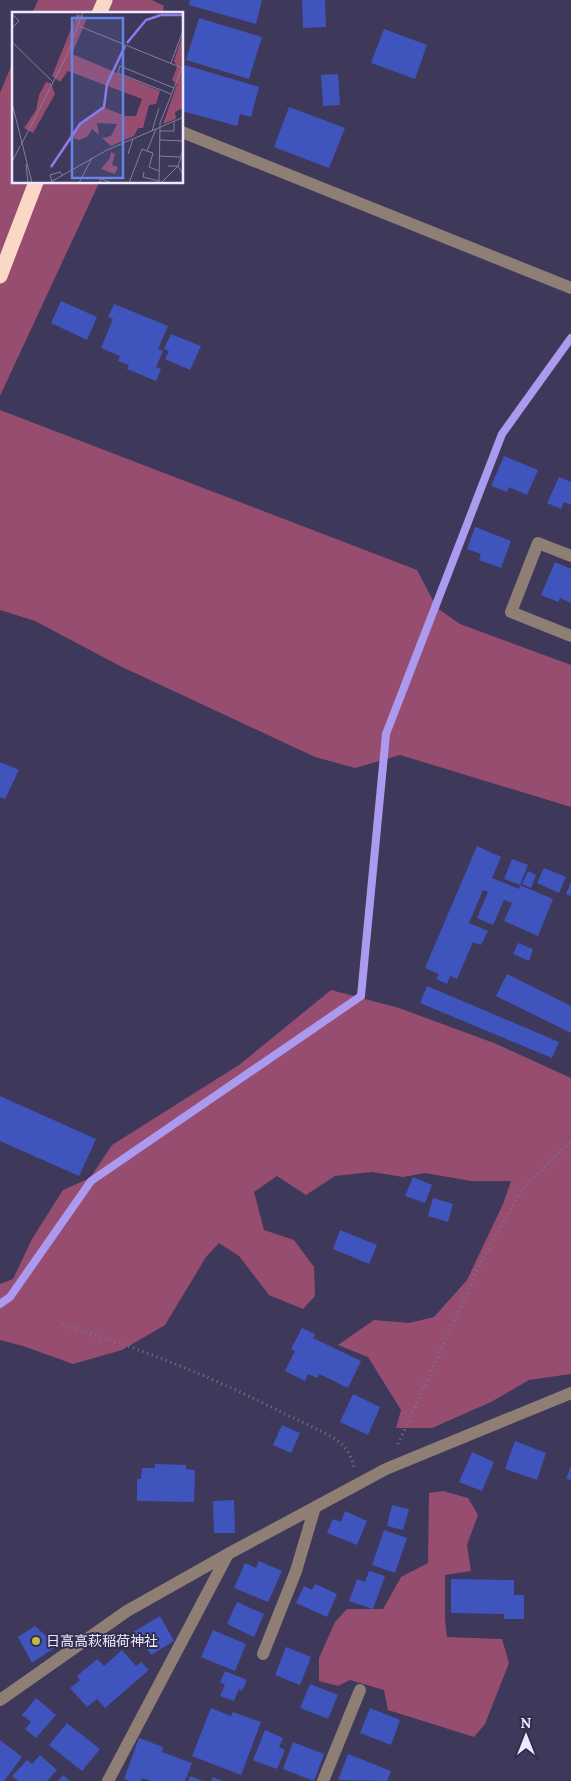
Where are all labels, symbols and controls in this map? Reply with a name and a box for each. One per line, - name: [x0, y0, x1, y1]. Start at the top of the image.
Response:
- inset map: [12, 12, 184, 184]
- place label: 日高高萩稲荷神社: [46, 1632, 158, 1650]
- marker: 日高高萩稲荷神社: [30, 1635, 42, 1647]
- north arrow: [501, 1711, 551, 1761]
- text: N: [521, 1714, 532, 1732]

